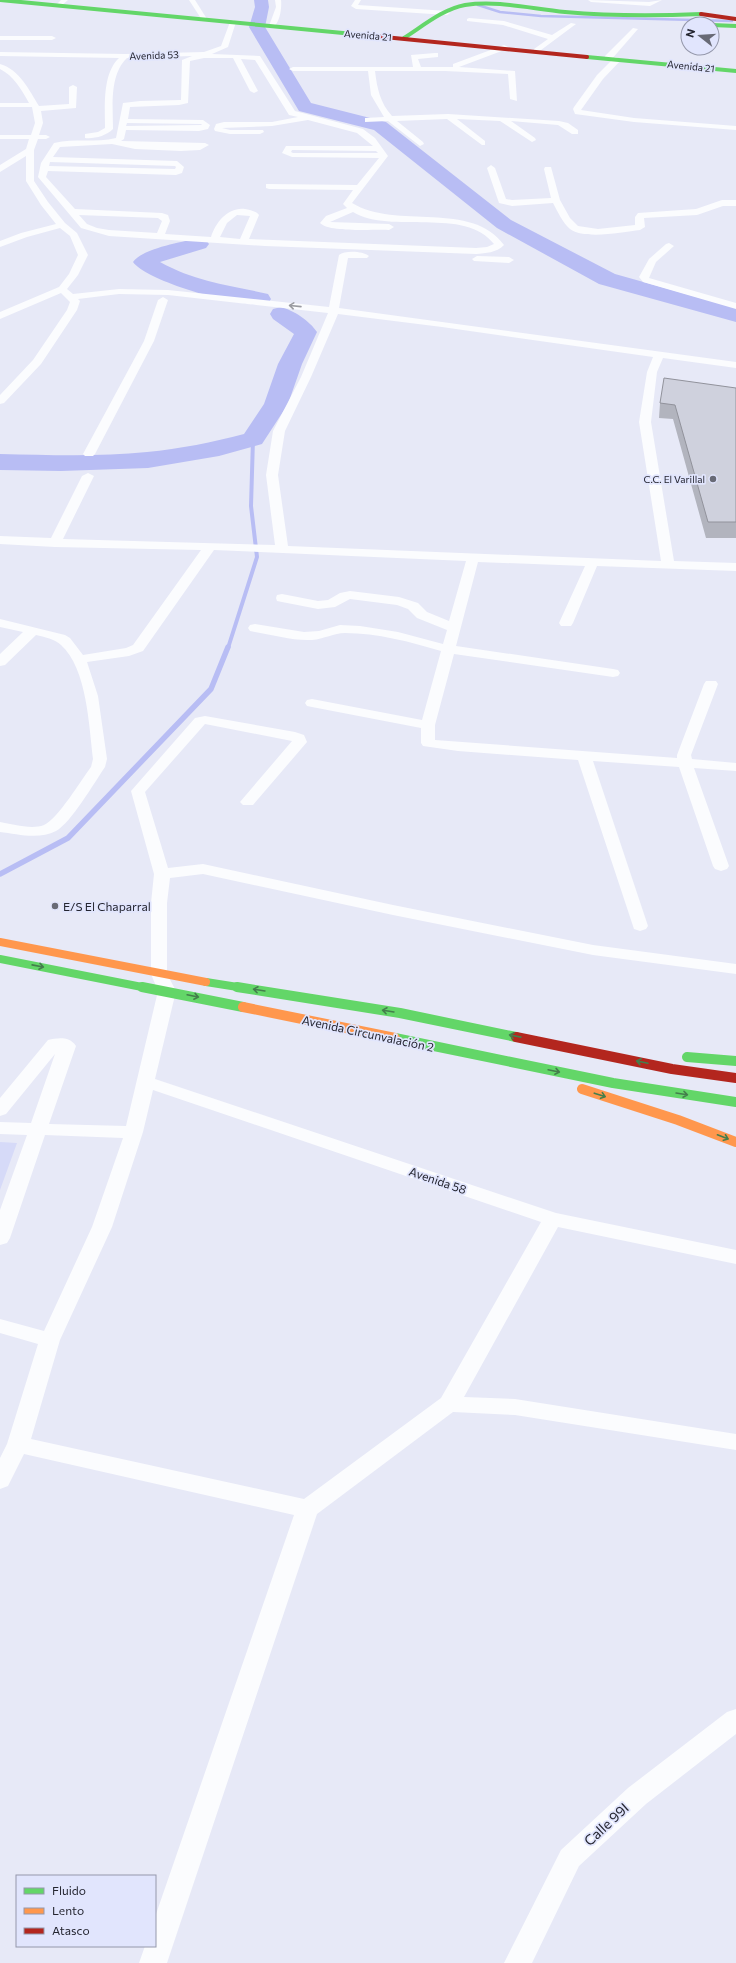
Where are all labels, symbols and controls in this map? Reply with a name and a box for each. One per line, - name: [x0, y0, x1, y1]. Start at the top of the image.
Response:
- north arrow: [680, 16, 720, 56]
- street label: Avenida 21: [344, 27, 392, 43]
- text: N: [683, 27, 697, 39]
- street label: Avenida 53: [129, 48, 179, 62]
- street label: Avenida 21: [667, 58, 715, 74]
- one-way arrow: [289, 302, 302, 310]
- place label: C.C. El Varillal: [644, 473, 705, 485]
- marker: C.C. El Varillal: [708, 474, 718, 484]
- place label: E/S El Chaparral: [63, 899, 151, 913]
- marker: E/S El Chaparral: [50, 901, 60, 911]
- one-way arrow: [31, 962, 44, 970]
- one-way arrow: [253, 986, 266, 994]
- one-way arrow: [186, 993, 199, 1001]
- one-way arrow: [381, 1007, 394, 1015]
- street label: Avenida Circunvalación 2: [301, 1012, 436, 1054]
- one-way arrow: [509, 1032, 522, 1040]
- one-way arrow: [636, 1058, 649, 1066]
- one-way arrow: [547, 1067, 560, 1075]
- one-way arrow: [675, 1090, 688, 1098]
- one-way arrow: [594, 1092, 607, 1099]
- one-way arrow: [717, 1134, 729, 1142]
- street label: Avenida 58: [407, 1164, 469, 1196]
- street label: Calle 99I: [580, 1799, 632, 1849]
- legend: [16, 1875, 156, 1947]
- text: Fluido: [52, 1883, 86, 1897]
- text: Lento: [52, 1903, 84, 1917]
- text: Atasco: [52, 1923, 90, 1937]

